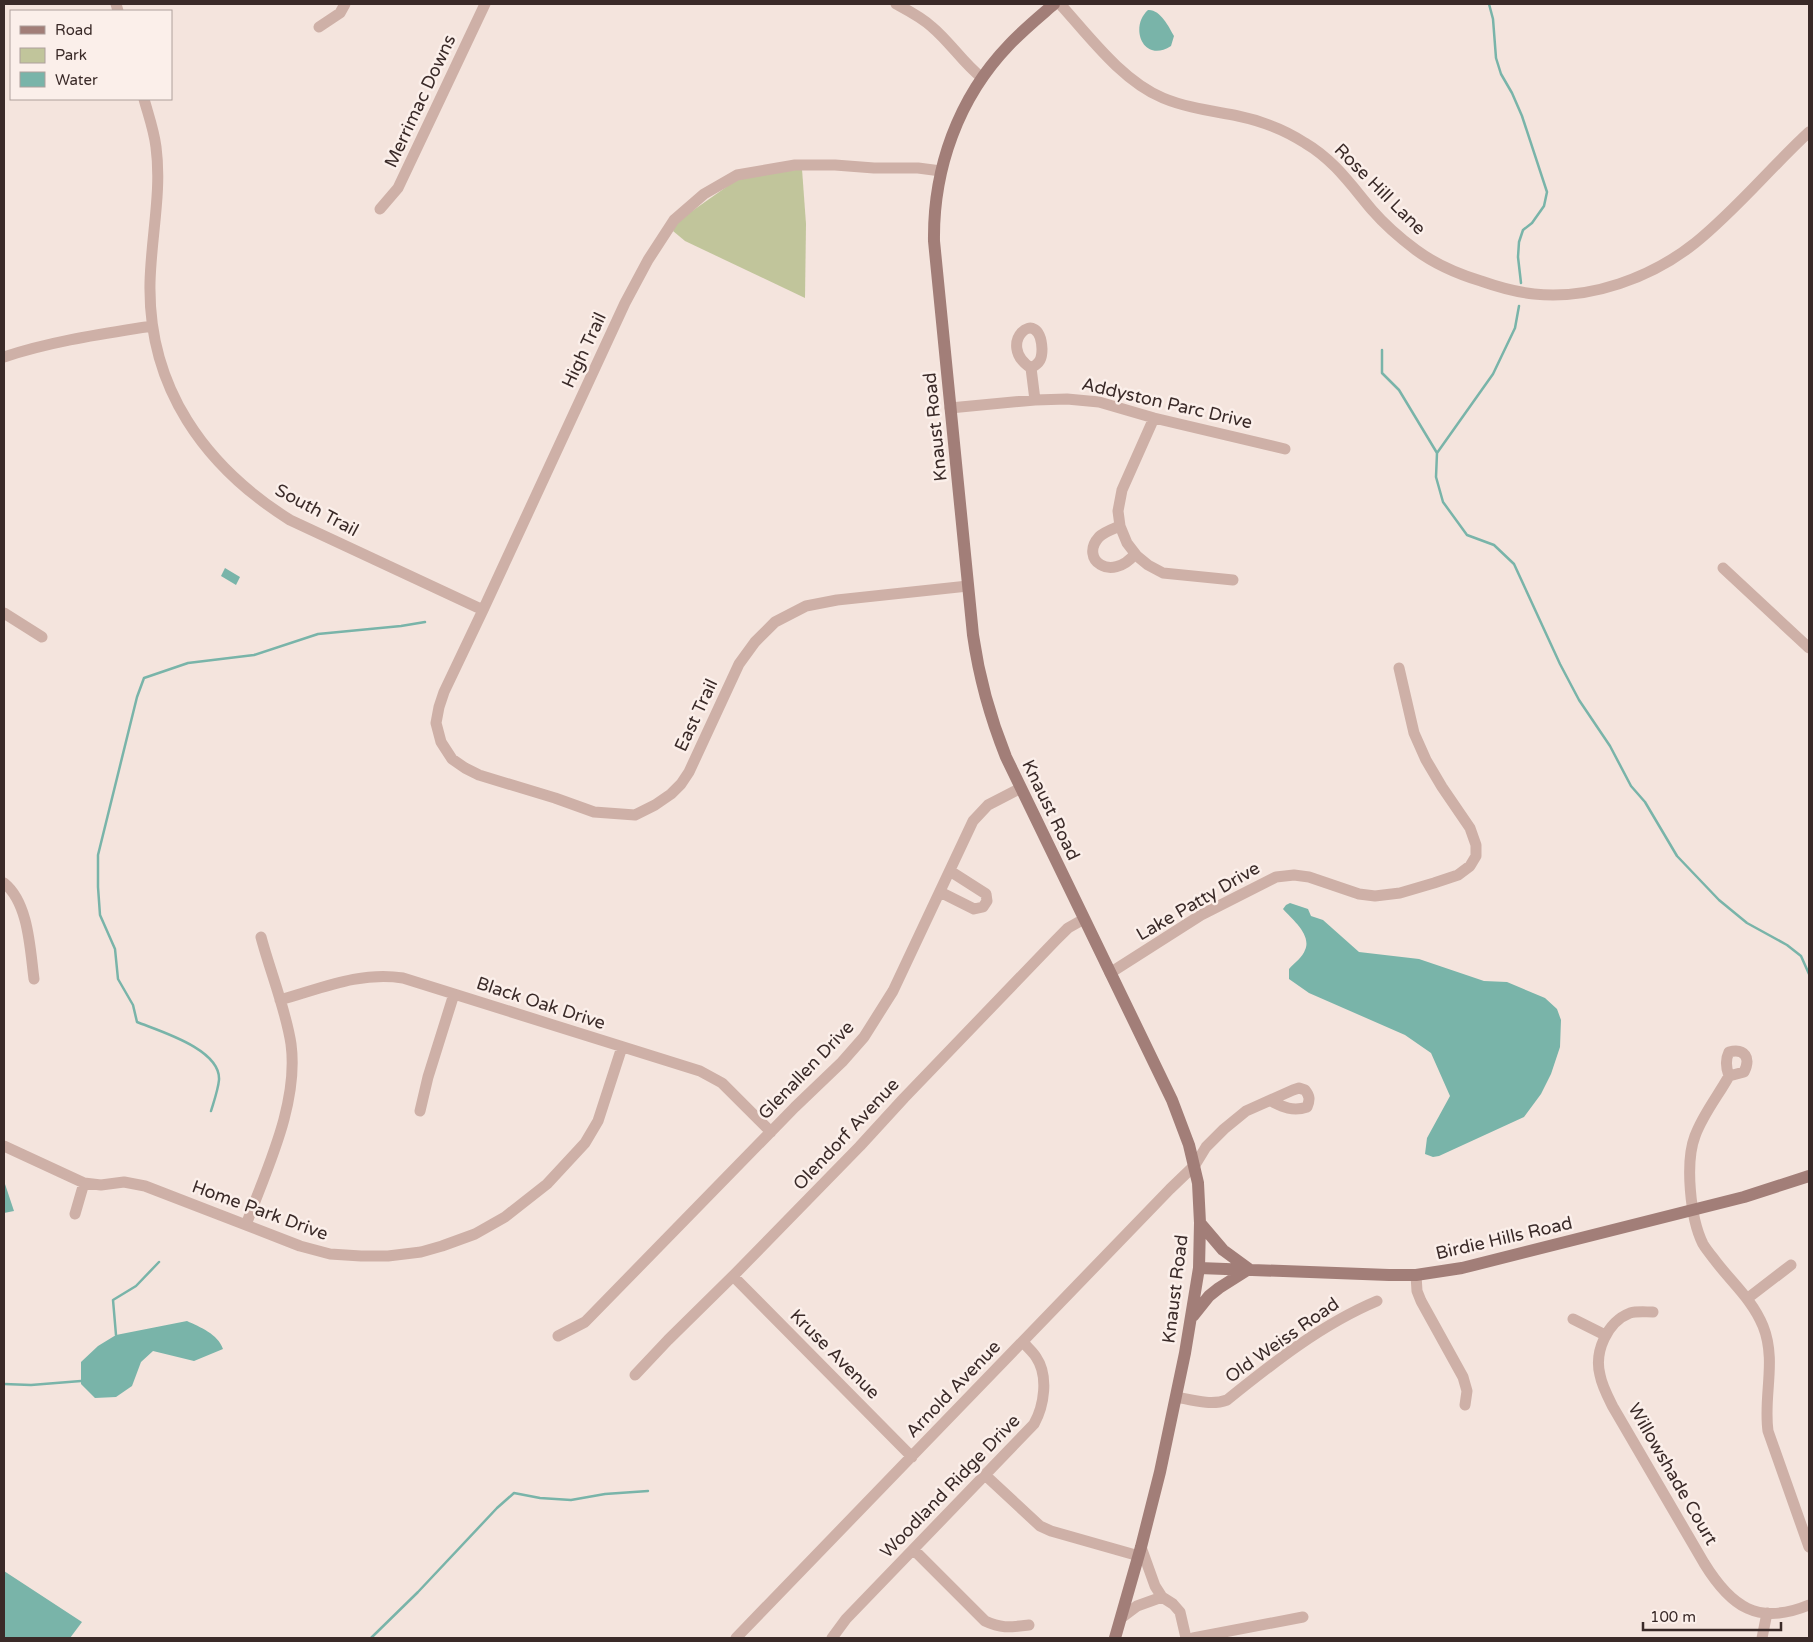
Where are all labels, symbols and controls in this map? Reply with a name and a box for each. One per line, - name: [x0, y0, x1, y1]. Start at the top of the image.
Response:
- legend: [10, 10, 172, 100]
- text: Road: [55, 21, 93, 39]
- street label: Merrimac Downs: [380, 31, 460, 171]
- text: Park: [55, 46, 87, 64]
- text: Water: [55, 71, 98, 89]
- street label: Rose Hill Lane: [1330, 139, 1430, 239]
- street label: High Trail: [557, 309, 611, 391]
- street label: Knaust Road: [918, 371, 952, 483]
- street label: Addyston Parc Drive: [1080, 373, 1254, 433]
- street label: South Trail: [271, 479, 363, 541]
- street label: East Trail: [670, 675, 722, 755]
- street label: Knaust Road: [1017, 756, 1085, 864]
- street label: Lake Patty Drive: [1132, 857, 1264, 945]
- street label: Black Oak Drive: [474, 972, 608, 1034]
- street label: Glenallen Drive: [753, 1016, 859, 1124]
- street label: Olendorf Avenue: [788, 1073, 904, 1195]
- street label: Home Park Drive: [189, 1175, 331, 1245]
- street label: Birdie Hills Road: [1434, 1212, 1574, 1264]
- street label: Knaust Road: [1157, 1233, 1193, 1345]
- street label: Old Weiss Road: [1221, 1292, 1343, 1388]
- street label: Kruse Avenue: [786, 1305, 884, 1403]
- street label: Arnold Avenue: [901, 1336, 1005, 1442]
- street label: Willowshade Court: [1623, 1399, 1723, 1549]
- street label: Woodland Ridge Drive: [876, 1409, 1024, 1563]
- scale bar: [1643, 1600, 1780, 1632]
- text: 100 m: [1650, 1608, 1696, 1626]

